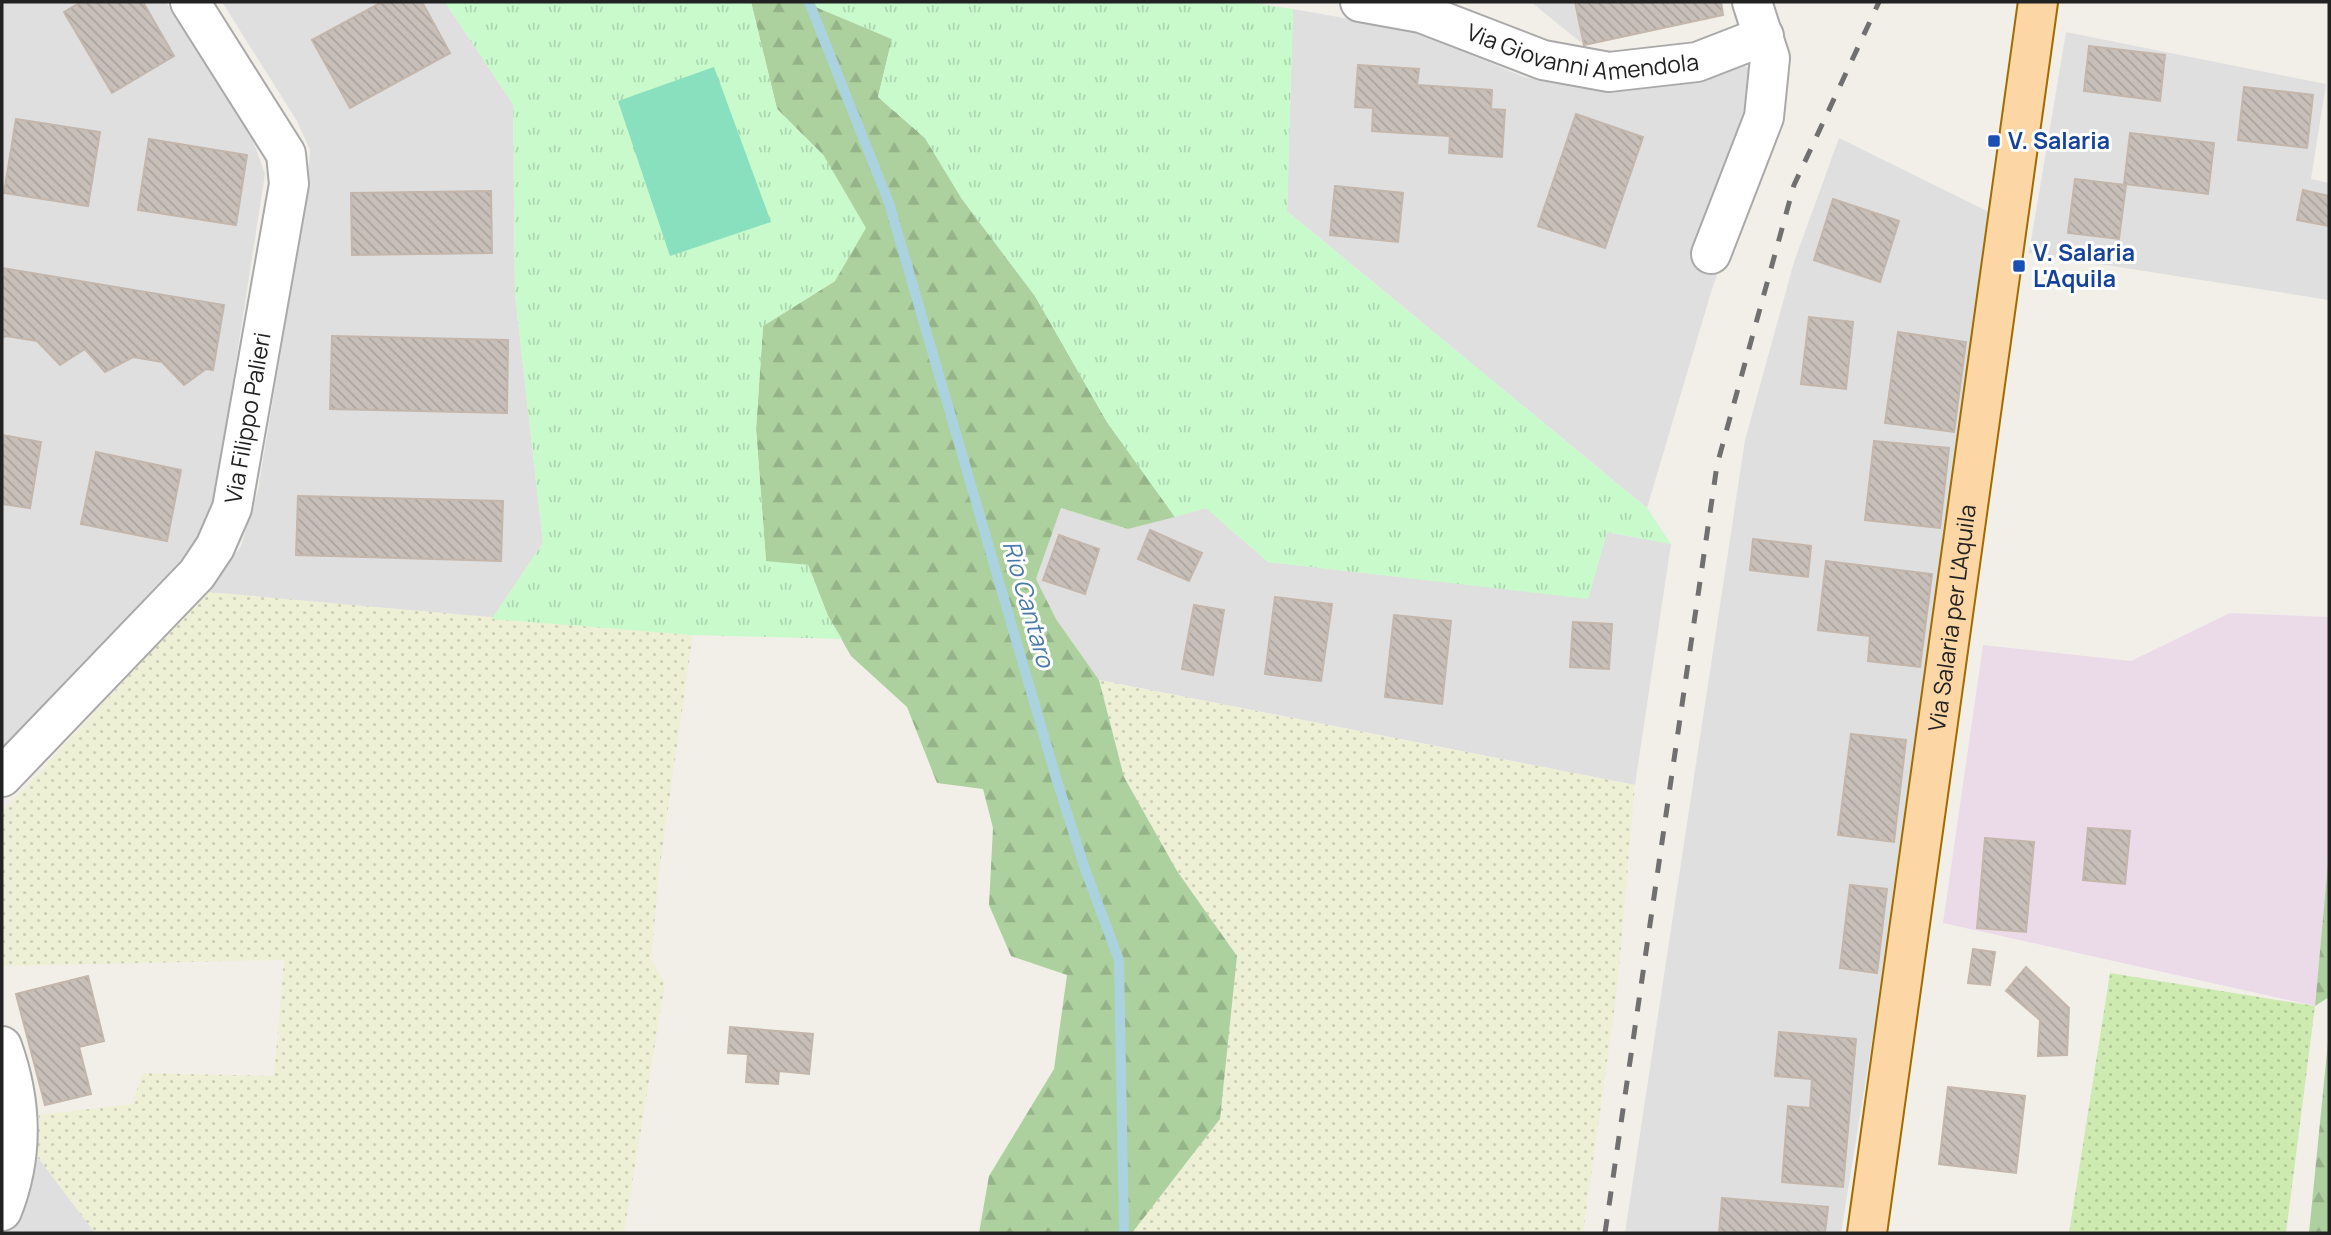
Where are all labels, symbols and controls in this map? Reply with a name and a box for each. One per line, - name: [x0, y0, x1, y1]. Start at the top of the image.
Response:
- street label: Via Giovanni Amendola: [1462, 15, 1700, 87]
- place label: V. Salaria: [2008, 124, 2110, 156]
- marker: V. Salaria: [1986, 133, 2002, 149]
- place label: V. Salaria L'Aquila: [2033, 236, 2135, 294]
- marker: V. Salaria L'Aquila: [2011, 258, 2027, 274]
- street label: Via Filippo Palieri: [216, 330, 278, 506]
- street label: Via Salaria per L'Aquila: [1920, 502, 1983, 733]
- water label: Rio Cantaro: [996, 537, 1064, 672]

